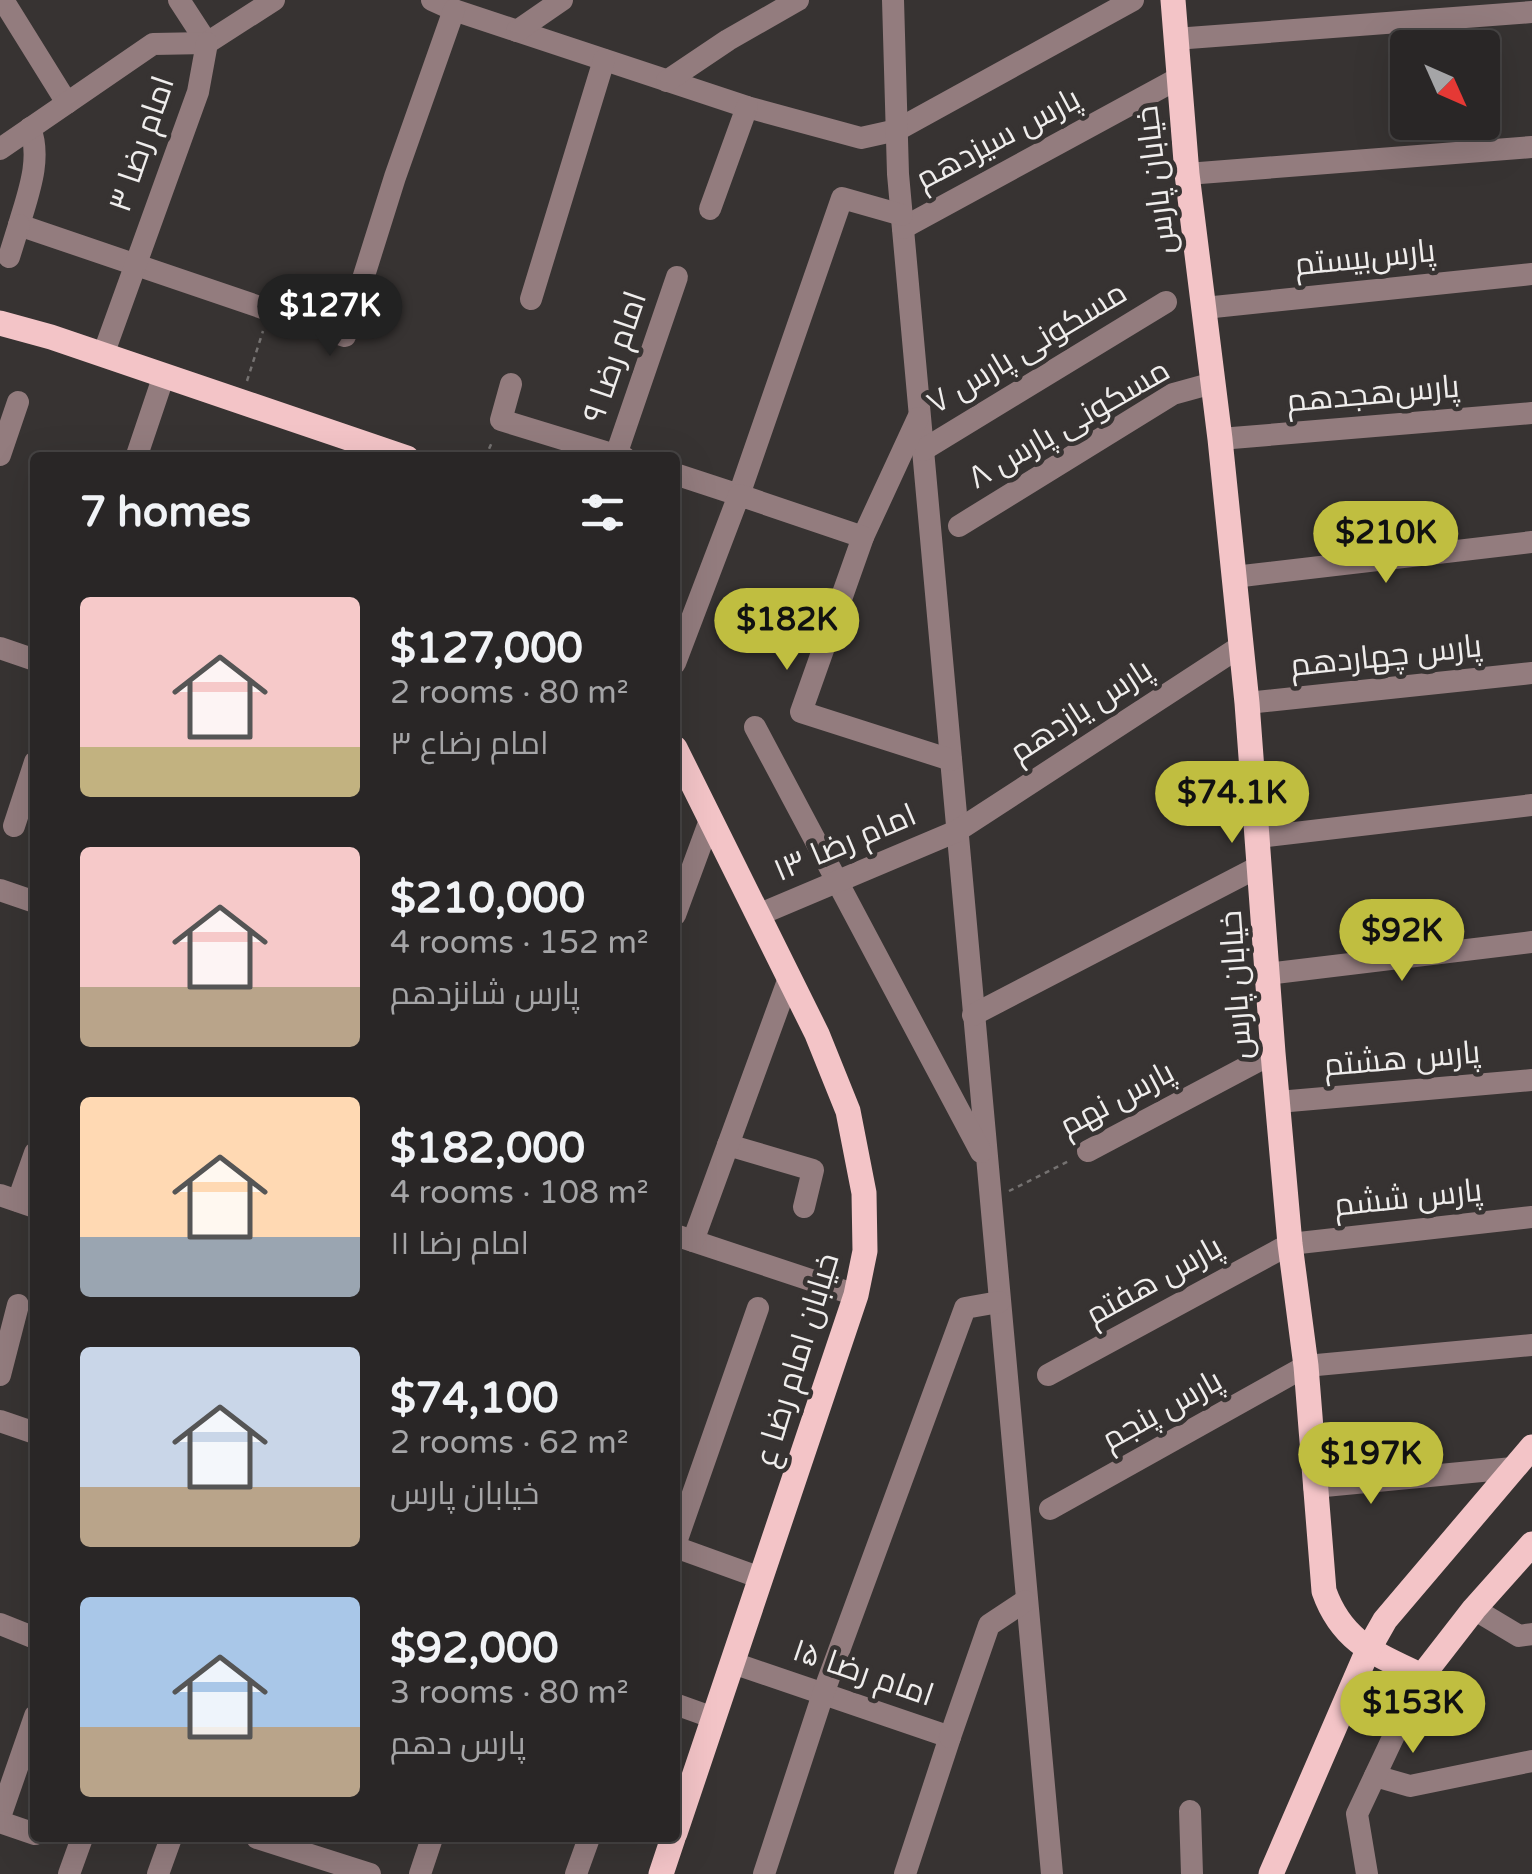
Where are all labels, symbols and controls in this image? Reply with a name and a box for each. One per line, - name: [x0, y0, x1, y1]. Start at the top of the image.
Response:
- north arrow: [1390, 30, 1500, 140]
- map controls: [1390, 30, 1500, 140]
- street label: امام رضا ۳: [101, 71, 185, 218]
- street label: پارس‌ سیزدهم: [909, 80, 1088, 200]
- street label: خیابان پارس: [1128, 103, 1185, 256]
- street label: پارس‌بیستم: [1293, 232, 1438, 286]
- street label: مسکونی ‌پارس ۷: [920, 273, 1134, 423]
- pin: $127K: [260, 274, 400, 359]
- text: $127K: [279, 287, 381, 325]
- street label: امام رضا ۹: [575, 287, 657, 428]
- street label: مسکونی پارس ۸: [962, 351, 1177, 498]
- street label: پارس‌‌هجدهم: [1285, 367, 1462, 422]
- icon: filters: [575, 485, 630, 540]
- text: 7 homes: [80, 487, 251, 538]
- pin: $210K: [1316, 501, 1456, 586]
- text: $210K: [1335, 514, 1437, 552]
- pin: $182K: [717, 588, 857, 673]
- text: $182K: [736, 601, 838, 639]
- text: $127,000: [390, 623, 583, 674]
- street label: پارس‌‌ چهاردهم: [1288, 627, 1484, 687]
- icon: home: [160, 637, 280, 757]
- street label: پارس‌‌ یازدهم: [1003, 651, 1161, 773]
- text: 2 rooms · 80 m²: [390, 674, 629, 712]
- text: امام رضا‌ع ۳: [390, 725, 549, 763]
- pin: $74.1K: [1151, 761, 1313, 846]
- text: $74.1K: [1177, 774, 1287, 812]
- street label: امام رضا ۱۳: [768, 796, 923, 892]
- text: $210,000: [390, 873, 585, 924]
- icon: home: [160, 887, 280, 1007]
- pin: $92K: [1343, 899, 1461, 984]
- street label: خیابان پارس: [1212, 909, 1261, 1061]
- text: $92K: [1361, 912, 1443, 950]
- text: 4 rooms · 152 m²: [390, 924, 649, 962]
- text: پارس‌‌ شانزدهم: [390, 975, 580, 1013]
- street label: پارس‌‌ هشتم: [1322, 1033, 1482, 1087]
- street label: پارس‌‌ نهم: [1053, 1053, 1182, 1147]
- text: $182,000: [390, 1123, 585, 1174]
- icon: home: [160, 1137, 280, 1257]
- street label: پارس‌‌ ششم: [1332, 1171, 1485, 1227]
- text: 4 rooms · 108 m²: [390, 1174, 649, 1212]
- text: امام رضا ۱۱: [390, 1225, 529, 1263]
- street label: پارس‌‌ هفتم: [1079, 1228, 1230, 1336]
- street label: خیابان امام رضا ع: [746, 1249, 849, 1472]
- street label: پارس‌‌ پنجم: [1095, 1361, 1230, 1460]
- text: $74,100: [390, 1373, 559, 1424]
- icon: home: [160, 1387, 280, 1507]
- pin: $197K: [1301, 1422, 1441, 1507]
- text: 2 rooms · 62 m²: [390, 1424, 629, 1462]
- text: $197K: [1320, 1435, 1422, 1473]
- text: خیابان پارس: [390, 1475, 539, 1513]
- text: $92,000: [390, 1623, 559, 1674]
- street label: ۱۵ امام رضا: [787, 1631, 939, 1717]
- icon: home: [160, 1637, 280, 1757]
- pin: $153K: [1343, 1671, 1483, 1756]
- text: 3 rooms · 80 m²: [390, 1674, 629, 1712]
- text: $153K: [1362, 1684, 1464, 1722]
- text: پارس‌‌ دهم: [390, 1725, 526, 1763]

